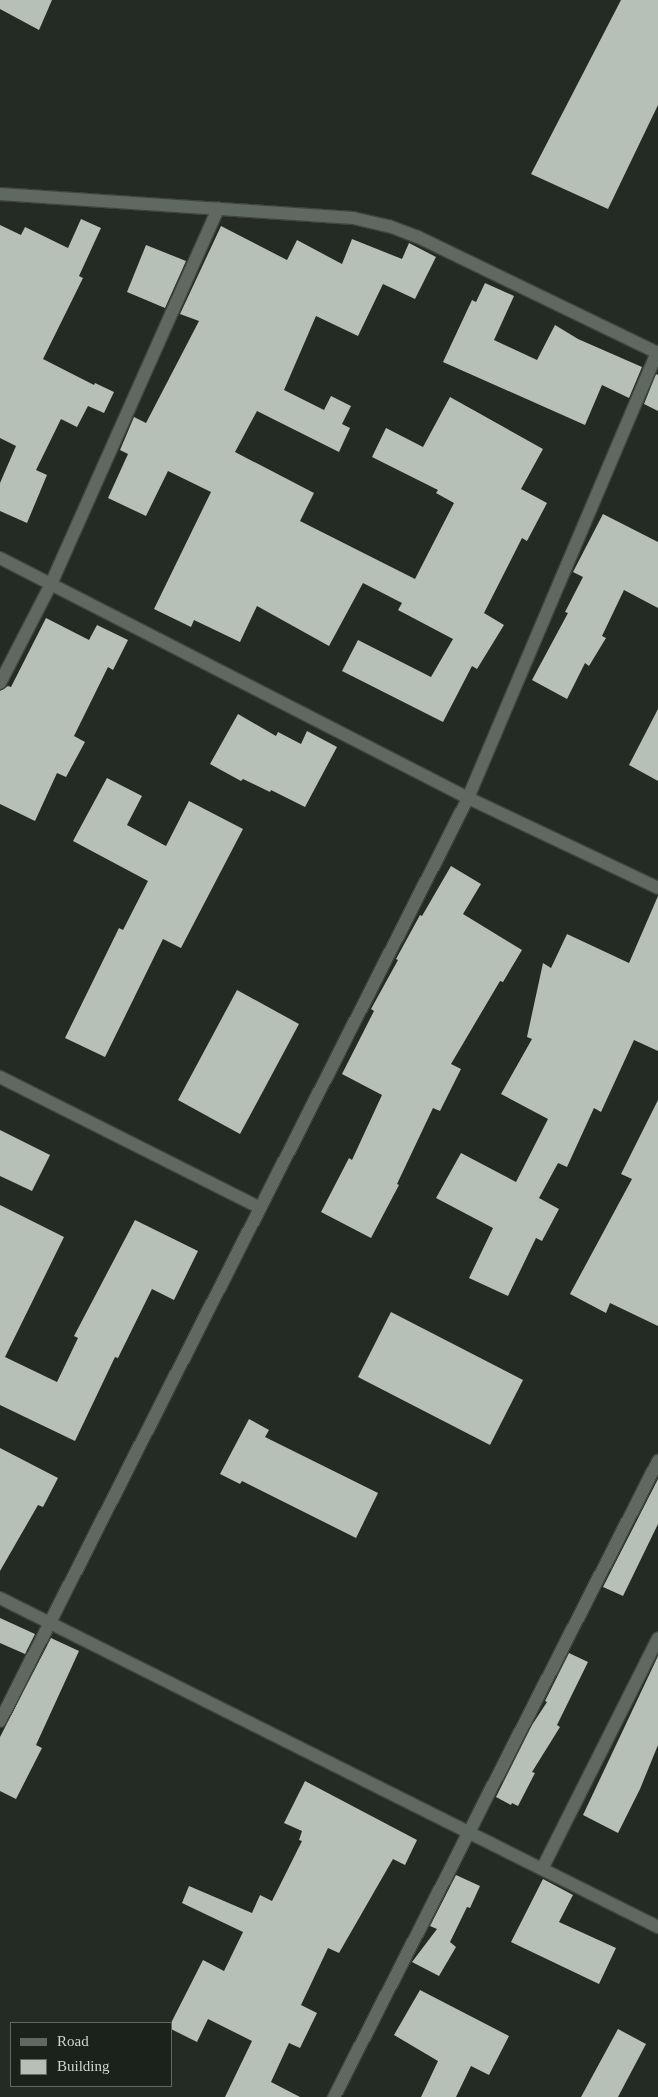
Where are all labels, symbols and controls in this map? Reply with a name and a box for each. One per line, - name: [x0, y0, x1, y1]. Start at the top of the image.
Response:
- legend: [10, 2022, 172, 2087]
- text: Road: [57, 2033, 89, 2049]
- text: Building: [57, 2058, 110, 2074]

